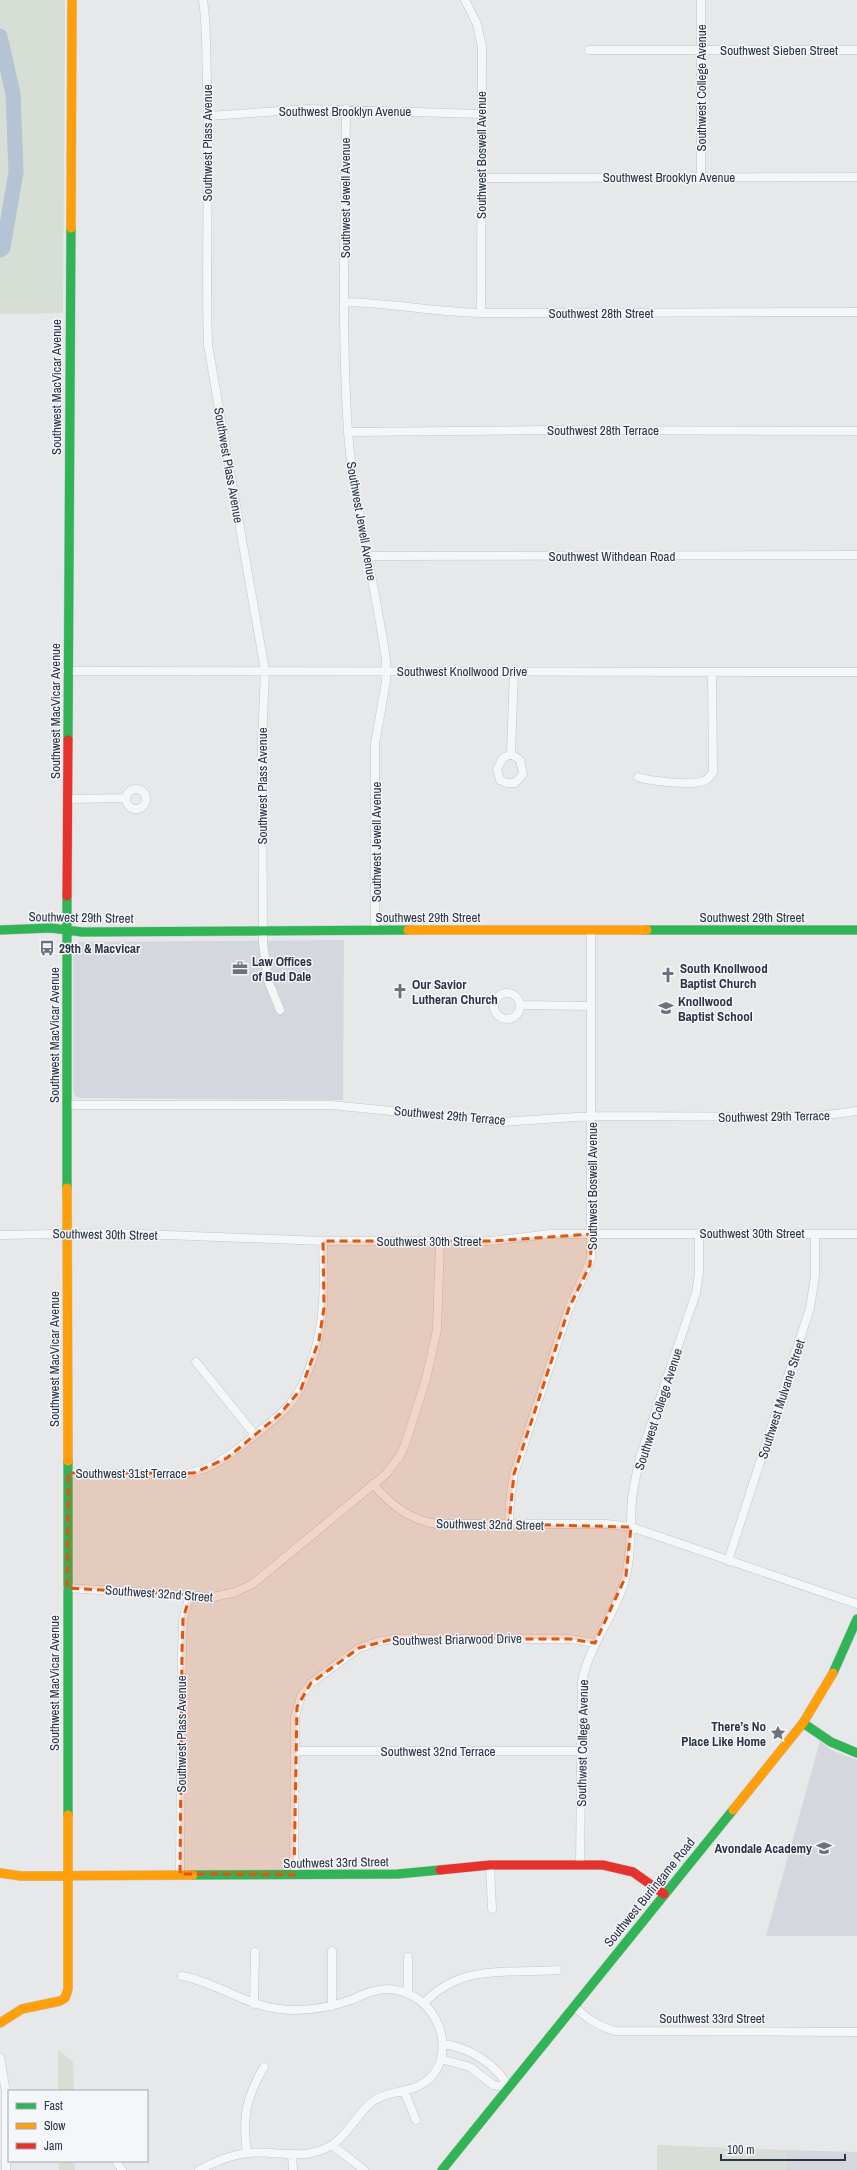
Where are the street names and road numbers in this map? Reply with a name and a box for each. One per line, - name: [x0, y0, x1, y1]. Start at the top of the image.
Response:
- street label: Southwest College Avenue: [693, 24, 710, 152]
- street label: Southwest Sieben Street: [720, 42, 838, 59]
- street label: Southwest Plass Avenue: [199, 84, 216, 202]
- street label: Southwest Boswell Avenue: [473, 91, 490, 219]
- street label: Southwest Brooklyn Avenue: [279, 103, 411, 120]
- street label: Southwest Jewell Avenue: [337, 138, 354, 258]
- street label: Southwest Brooklyn Avenue: [603, 169, 735, 186]
- street label: Southwest 28th Street: [549, 305, 653, 322]
- street label: Southwest MacVicar Avenue: [48, 319, 65, 455]
- street label: Southwest Plass Avenue: [210, 406, 247, 524]
- street label: Southwest 28th Terrace: [547, 422, 659, 439]
- street label: Southwest Jewell Avenue: [343, 460, 380, 582]
- street label: Southwest Withdean Road: [549, 548, 675, 565]
- street label: Southwest MacVicar Avenue: [47, 643, 64, 779]
- street label: Southwest Knollwood Drive: [397, 663, 527, 680]
- street label: Southwest Plass Avenue: [254, 727, 271, 845]
- street label: Southwest Jewell Avenue: [368, 782, 385, 902]
- street label: Southwest 29th Street: [28, 908, 134, 927]
- street label: Southwest 29th Street: [376, 909, 480, 926]
- street label: Southwest 29th Street: [700, 909, 804, 926]
- street label: Southwest MacVicar Avenue: [46, 967, 63, 1103]
- street label: Southwest 29th Terrace: [394, 1102, 506, 1129]
- street label: Southwest 29th Terrace: [718, 1107, 830, 1126]
- street label: Southwest Boswell Avenue: [584, 1122, 601, 1250]
- street label: Southwest 30th Street: [52, 1225, 158, 1244]
- street label: Southwest 30th Street: [700, 1225, 804, 1242]
- street label: Southwest 30th Street: [377, 1233, 481, 1250]
- street label: Southwest MacVicar Avenue: [46, 1291, 63, 1427]
- street label: Southwest Mulvane Street: [754, 1337, 809, 1461]
- street label: Southwest College Avenue: [631, 1346, 686, 1472]
- street label: Southwest 31st Terrace: [75, 1465, 187, 1482]
- street label: Southwest 32nd Street: [436, 1515, 544, 1534]
- street label: Southwest 32nd Street: [105, 1581, 213, 1606]
- street label: Southwest MacVicar Avenue: [46, 1615, 63, 1751]
- street label: Southwest Briarwood Drive: [392, 1630, 522, 1649]
- street label: Southwest Plass Avenue: [173, 1675, 190, 1793]
- street label: Southwest College Avenue: [573, 1679, 592, 1807]
- street label: Southwest 32nd Terrace: [381, 1743, 495, 1760]
- street label: Southwest Burlingame Road: [600, 1834, 699, 1950]
- street label: Southwest 33rd Street: [283, 1853, 389, 1872]
- street label: Southwest 33rd Street: [659, 2010, 765, 2027]

